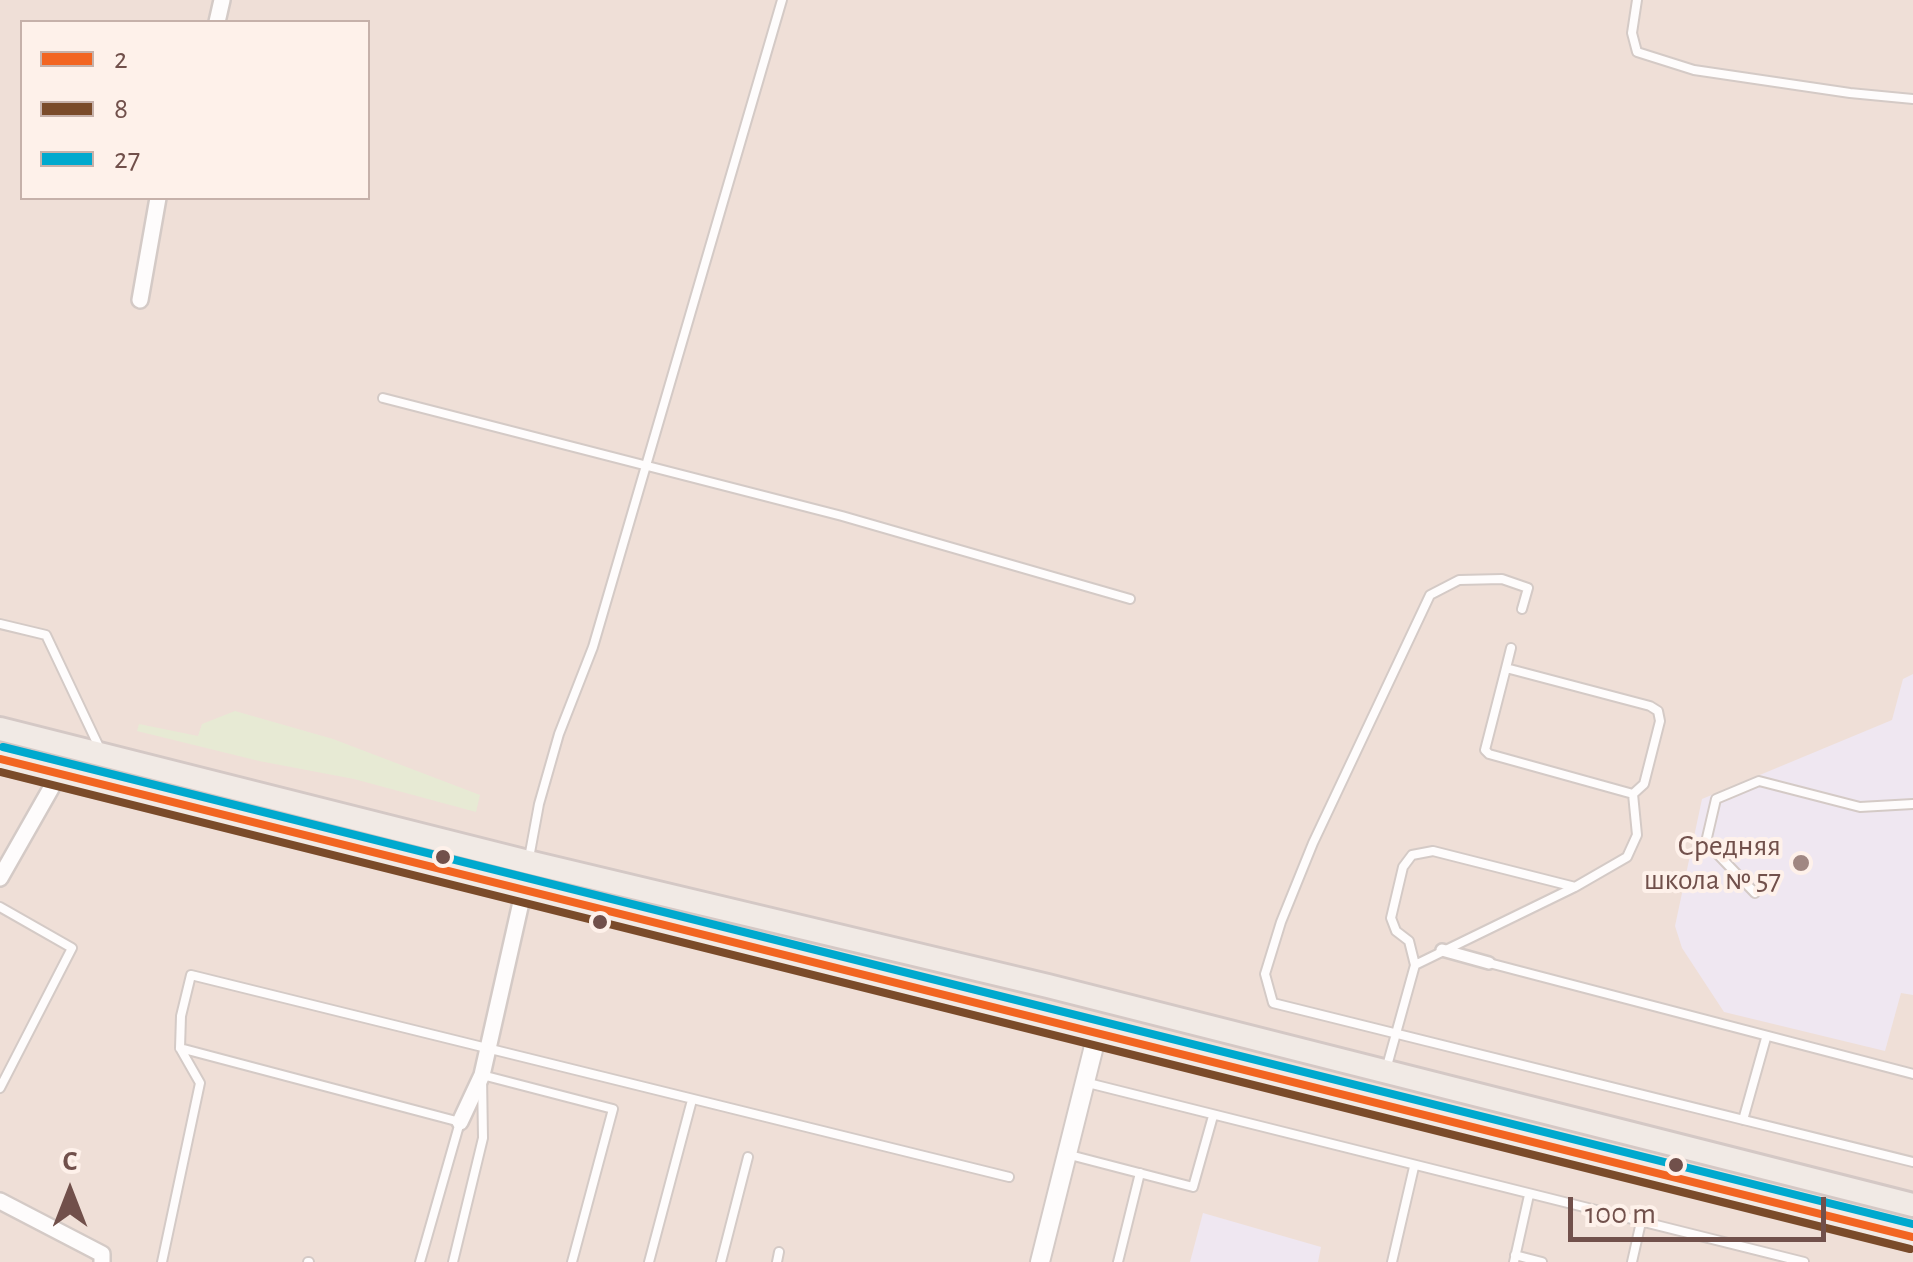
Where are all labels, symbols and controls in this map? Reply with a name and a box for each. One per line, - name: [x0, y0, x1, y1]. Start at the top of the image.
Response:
- legend: [20, 20, 370, 200]
- text: 2: [114, 44, 128, 74]
- text: 8: [114, 94, 128, 124]
- text: 27: [114, 144, 140, 174]
- place label: Средняя школа № 57: [1644, 828, 1781, 898]
- unlabelled marker: [433, 847, 453, 867]
- marker: Средняя школа № 57: [1790, 852, 1812, 874]
- unlabelled marker: [590, 912, 610, 932]
- north arrow: [20, 1142, 120, 1242]
- text: С: [62, 1148, 78, 1176]
- unlabelled marker: [1666, 1155, 1686, 1175]
- scale bar: [1573, 1177, 1830, 1239]
- text: 100 m: [1585, 1199, 1656, 1229]

